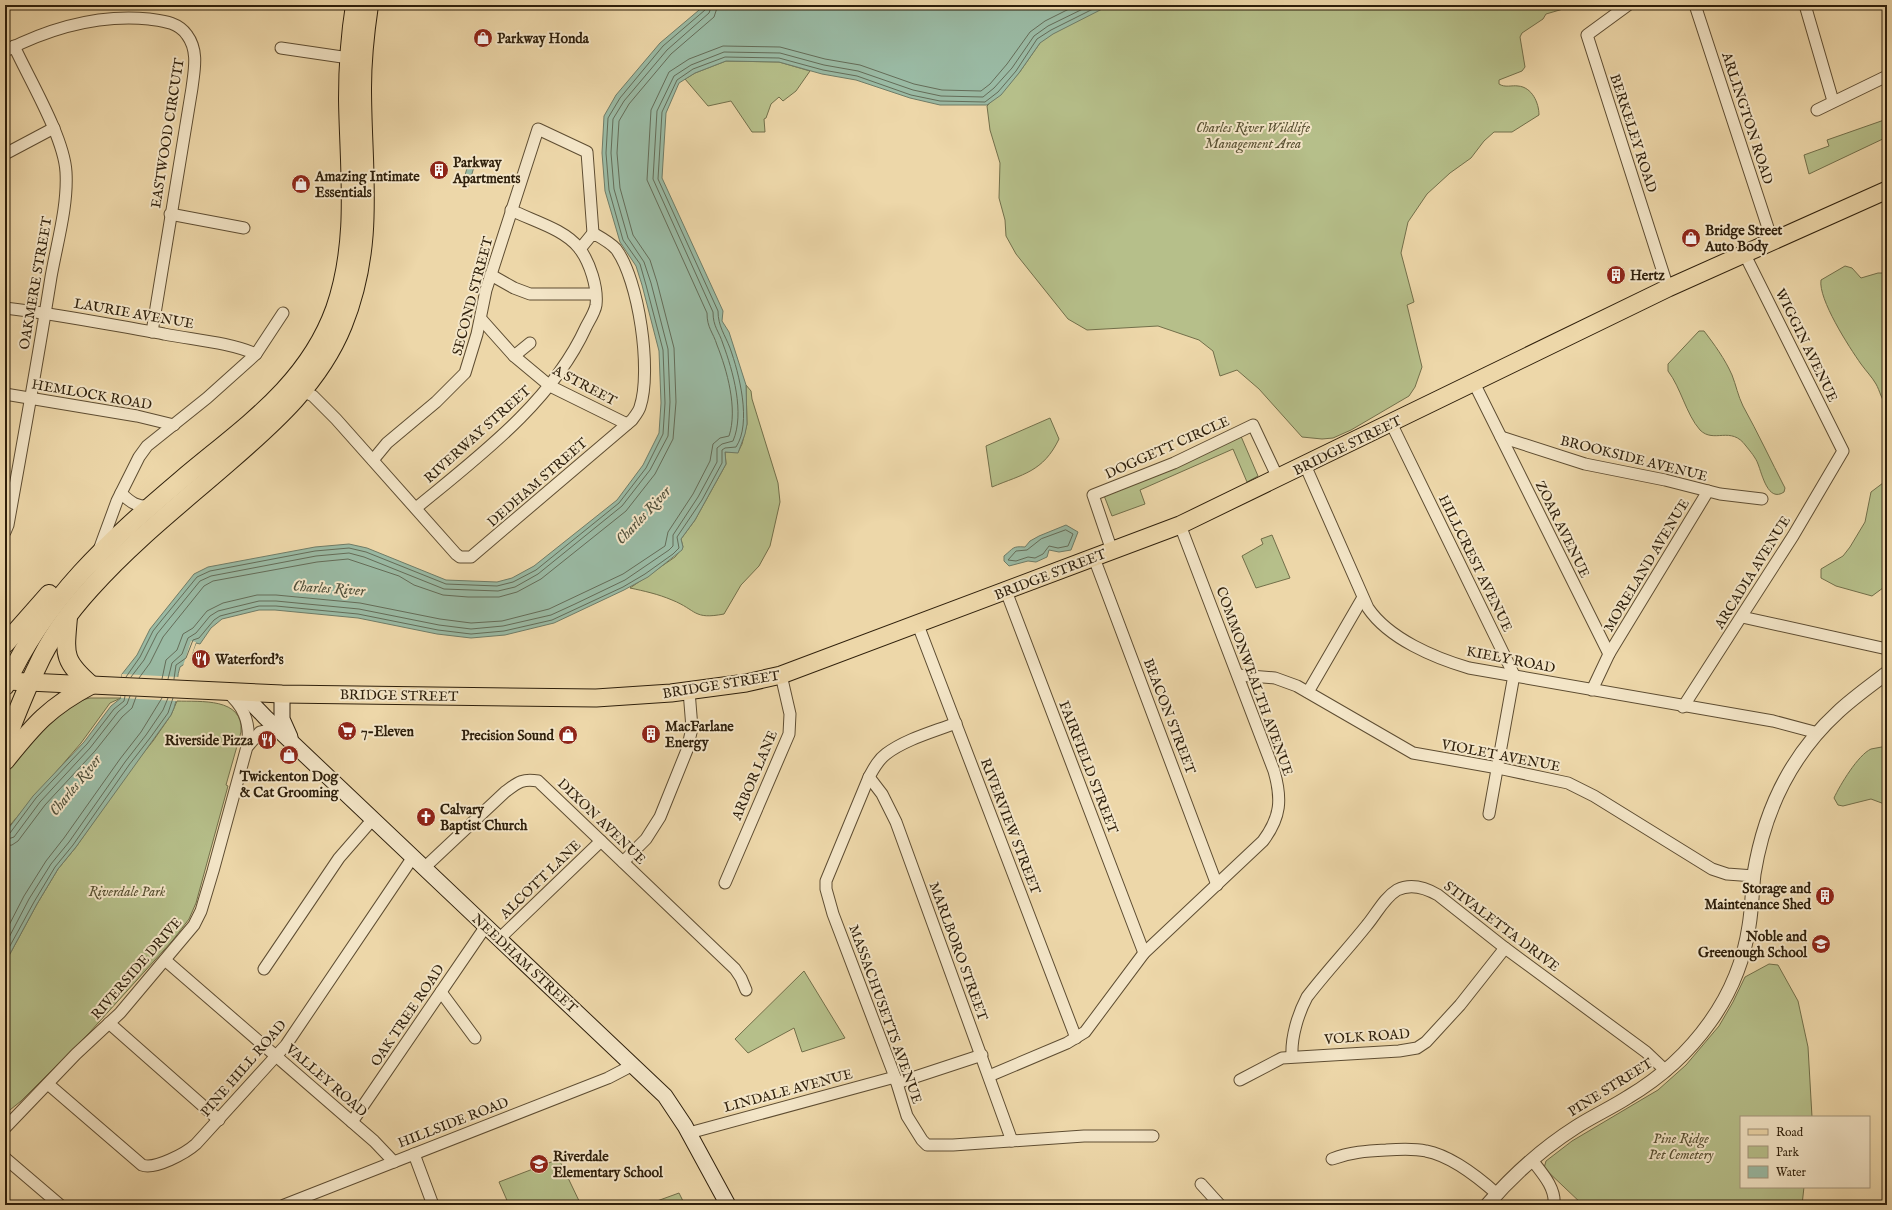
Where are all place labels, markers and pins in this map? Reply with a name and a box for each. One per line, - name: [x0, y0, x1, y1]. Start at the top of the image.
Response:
- shop icon: Parkway Honda: [472, 27, 494, 49]
- place label: Parkway Honda: [497, 30, 590, 48]
- place label: Parkway Apartments: [452, 154, 520, 188]
- building icon: Parkway Apartments: [428, 159, 450, 181]
- place label: Amazing Intimate Essentials: [314, 168, 420, 202]
- shop icon: Amazing Intimate Essentials: [290, 173, 312, 195]
- place label: Bridge Street Auto Body: [1704, 222, 1783, 256]
- shop icon: Bridge Street Auto Body: [1680, 227, 1702, 249]
- building icon: Hertz: [1605, 264, 1627, 286]
- place label: Hertz: [1630, 267, 1665, 285]
- restaurant icon: Waterford's: [190, 648, 212, 670]
- place label: Waterford's: [214, 651, 284, 669]
- place label: MacFarlane Energy: [665, 718, 734, 752]
- supermarket icon: 7-Eleven: [336, 720, 358, 742]
- place label: 7-Eleven: [361, 723, 415, 741]
- building icon: MacFarlane Energy: [640, 723, 662, 745]
- shop icon: Precision Sound: [557, 724, 579, 746]
- place label: Precision Sound: [461, 727, 555, 745]
- restaurant icon: Riverside Pizza: [256, 729, 278, 751]
- place label: Riverside Pizza: [165, 732, 254, 750]
- shop icon: Twickenton Dog & Cat Grooming: [278, 744, 300, 766]
- place label: Twickenton Dog & Cat Grooming: [239, 768, 340, 802]
- place label: Calvary Baptist Church: [440, 801, 528, 835]
- church icon: Calvary Baptist Church: [415, 806, 437, 828]
- place label: Storage and Maintenance Shed: [1704, 880, 1812, 914]
- building icon: Storage and Maintenance Shed: [1814, 885, 1836, 907]
- place label: Noble and Greenough School: [1698, 928, 1808, 962]
- school or university icon: Noble and Greenough School: [1810, 933, 1832, 955]
- place label: Riverdale Elementary School: [553, 1148, 664, 1182]
- school or university icon: Riverdale Elementary School: [528, 1153, 550, 1175]

